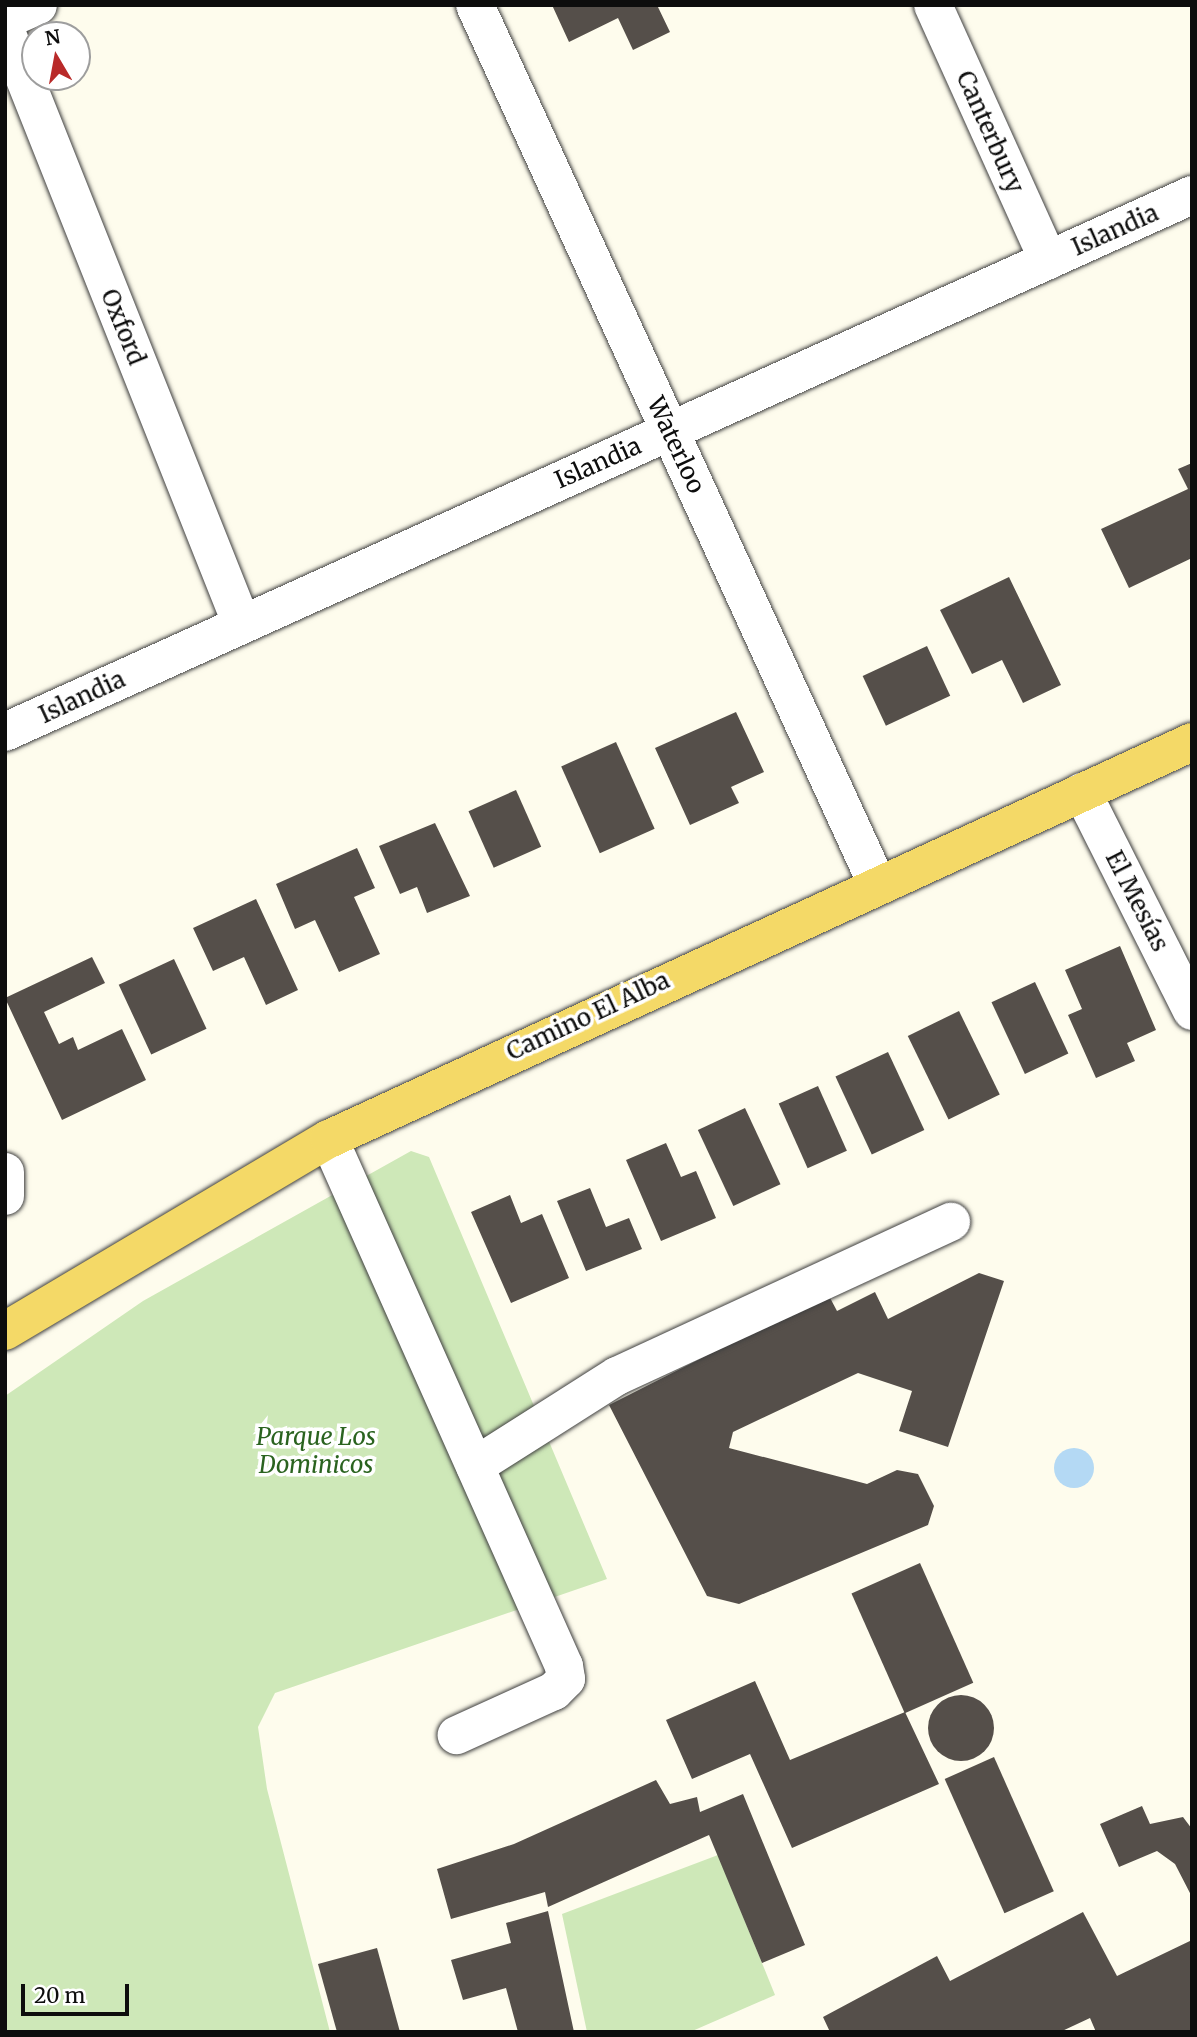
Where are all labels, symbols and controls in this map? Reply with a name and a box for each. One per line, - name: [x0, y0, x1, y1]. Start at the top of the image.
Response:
- north arrow: [21, 21, 91, 91]
- text: N: [43, 24, 62, 50]
- street label: Canterbury: [950, 67, 1030, 197]
- street label: Islandia: [1067, 198, 1163, 262]
- street label: Oxford: [95, 285, 151, 369]
- street label: Waterloo: [641, 392, 711, 498]
- street label: Islandia: [550, 431, 646, 495]
- street label: Islandia: [34, 665, 130, 729]
- street label: El Mesías: [1099, 846, 1175, 956]
- street label: Camino El Alba: [502, 966, 674, 1066]
- park label: Parque Los Dominicos: [256, 1423, 376, 1479]
- scale bar: [24, 1970, 133, 2014]
- text: 20 m: [34, 1982, 85, 2009]

